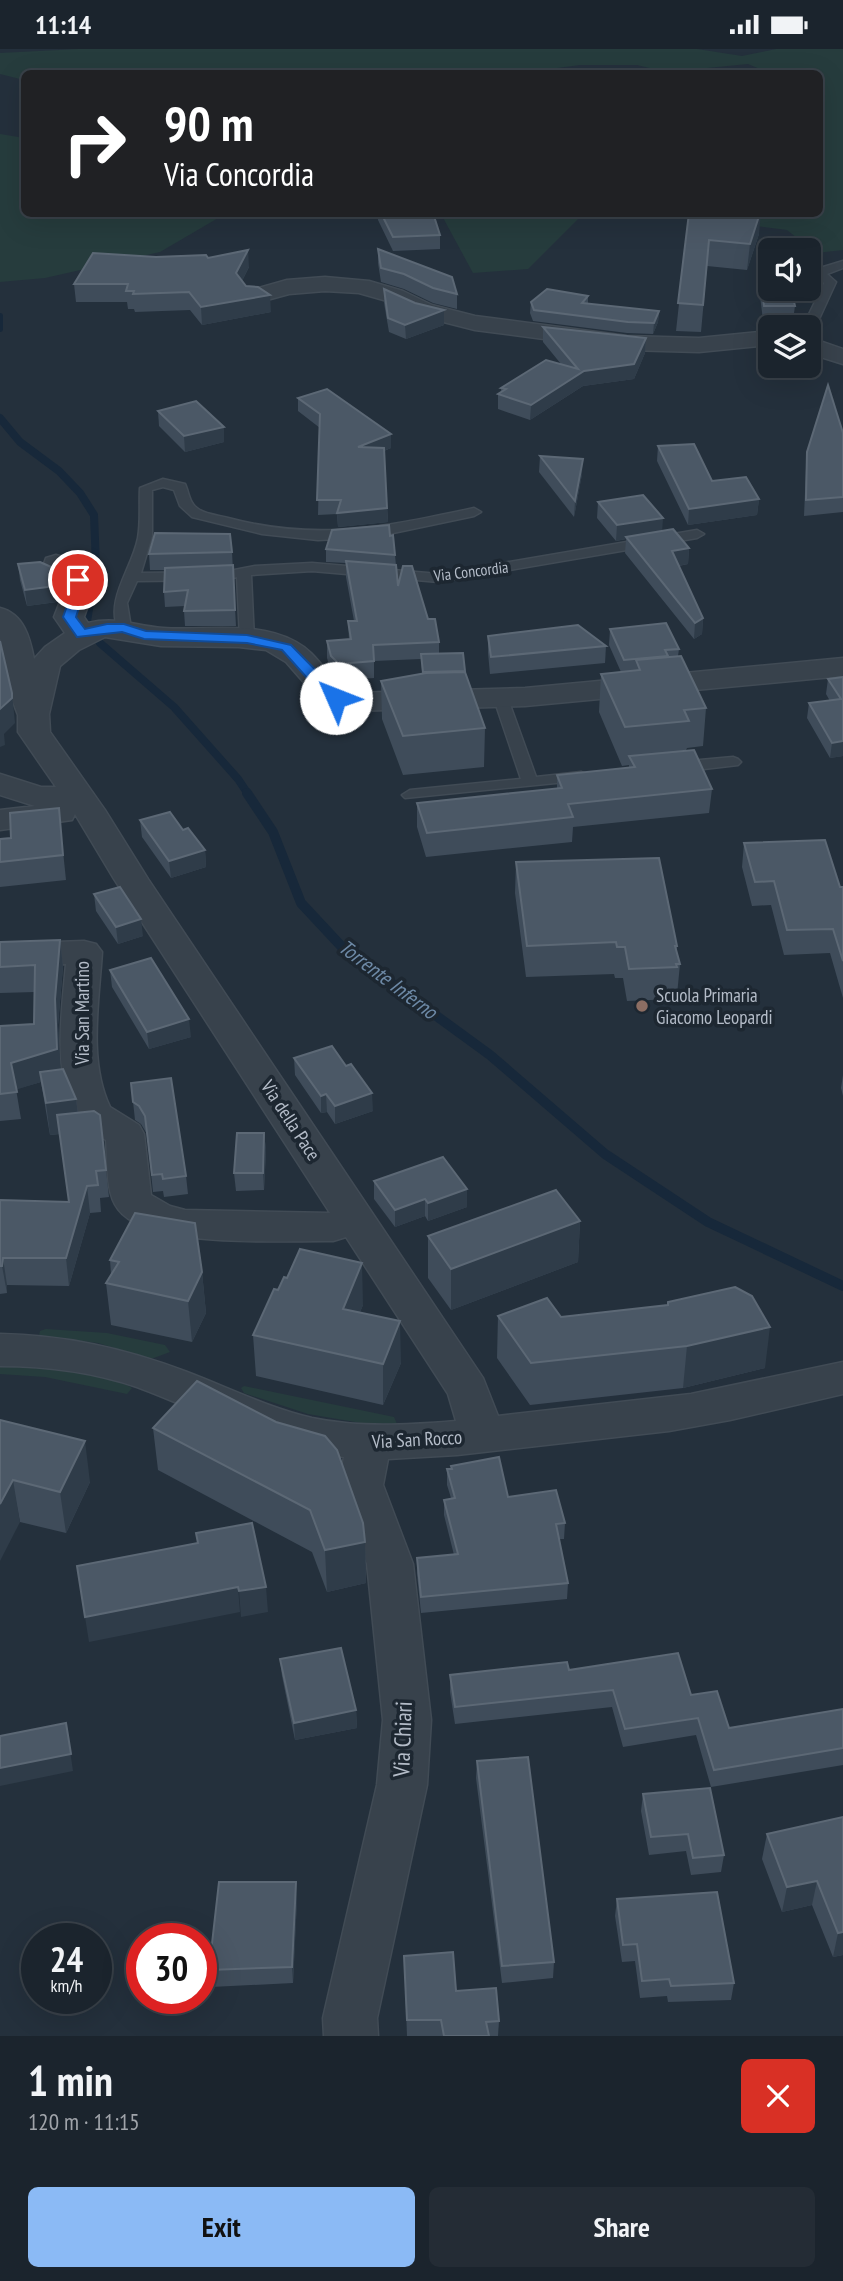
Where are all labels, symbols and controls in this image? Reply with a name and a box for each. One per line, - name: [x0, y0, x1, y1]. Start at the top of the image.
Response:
- text: 11:14: [35, 8, 91, 41]
- text: 90 m: [164, 91, 253, 155]
- icon: right: [49, 98, 140, 189]
- text: Via Concordia: [164, 153, 314, 195]
- map controls: [758, 238, 821, 378]
- button: sound: [758, 238, 821, 301]
- button: layers: [758, 315, 821, 378]
- pin: [48, 550, 108, 610]
- street label: Via Concordia: [432, 557, 509, 586]
- icon: arrive: [59, 561, 97, 599]
- position arrow: [299, 661, 373, 735]
- water label: Torrente Inferno: [333, 933, 444, 1026]
- street label: Via San Martino: [70, 961, 94, 1066]
- place label: Scuola Primaria Giacomo Leopardi: [656, 983, 773, 1029]
- marker: Scuola Primaria Giacomo Leopardi: [634, 998, 650, 1014]
- street label: Via della Pace: [256, 1074, 326, 1165]
- street label: Via San Rocco: [370, 1425, 463, 1453]
- street label: Via Chiari: [386, 1701, 418, 1778]
- speed limit sign: 30: [126, 1923, 217, 2014]
- text: 24: [50, 1936, 83, 1982]
- text: km/h: [51, 1974, 82, 1997]
- text: 1 min: [28, 2053, 113, 2108]
- button: close: [741, 2059, 815, 2133]
- text: 120 m · 11:15: [28, 2107, 140, 2136]
- button: Exit: [28, 2187, 415, 2267]
- button: Share: [429, 2187, 815, 2267]

